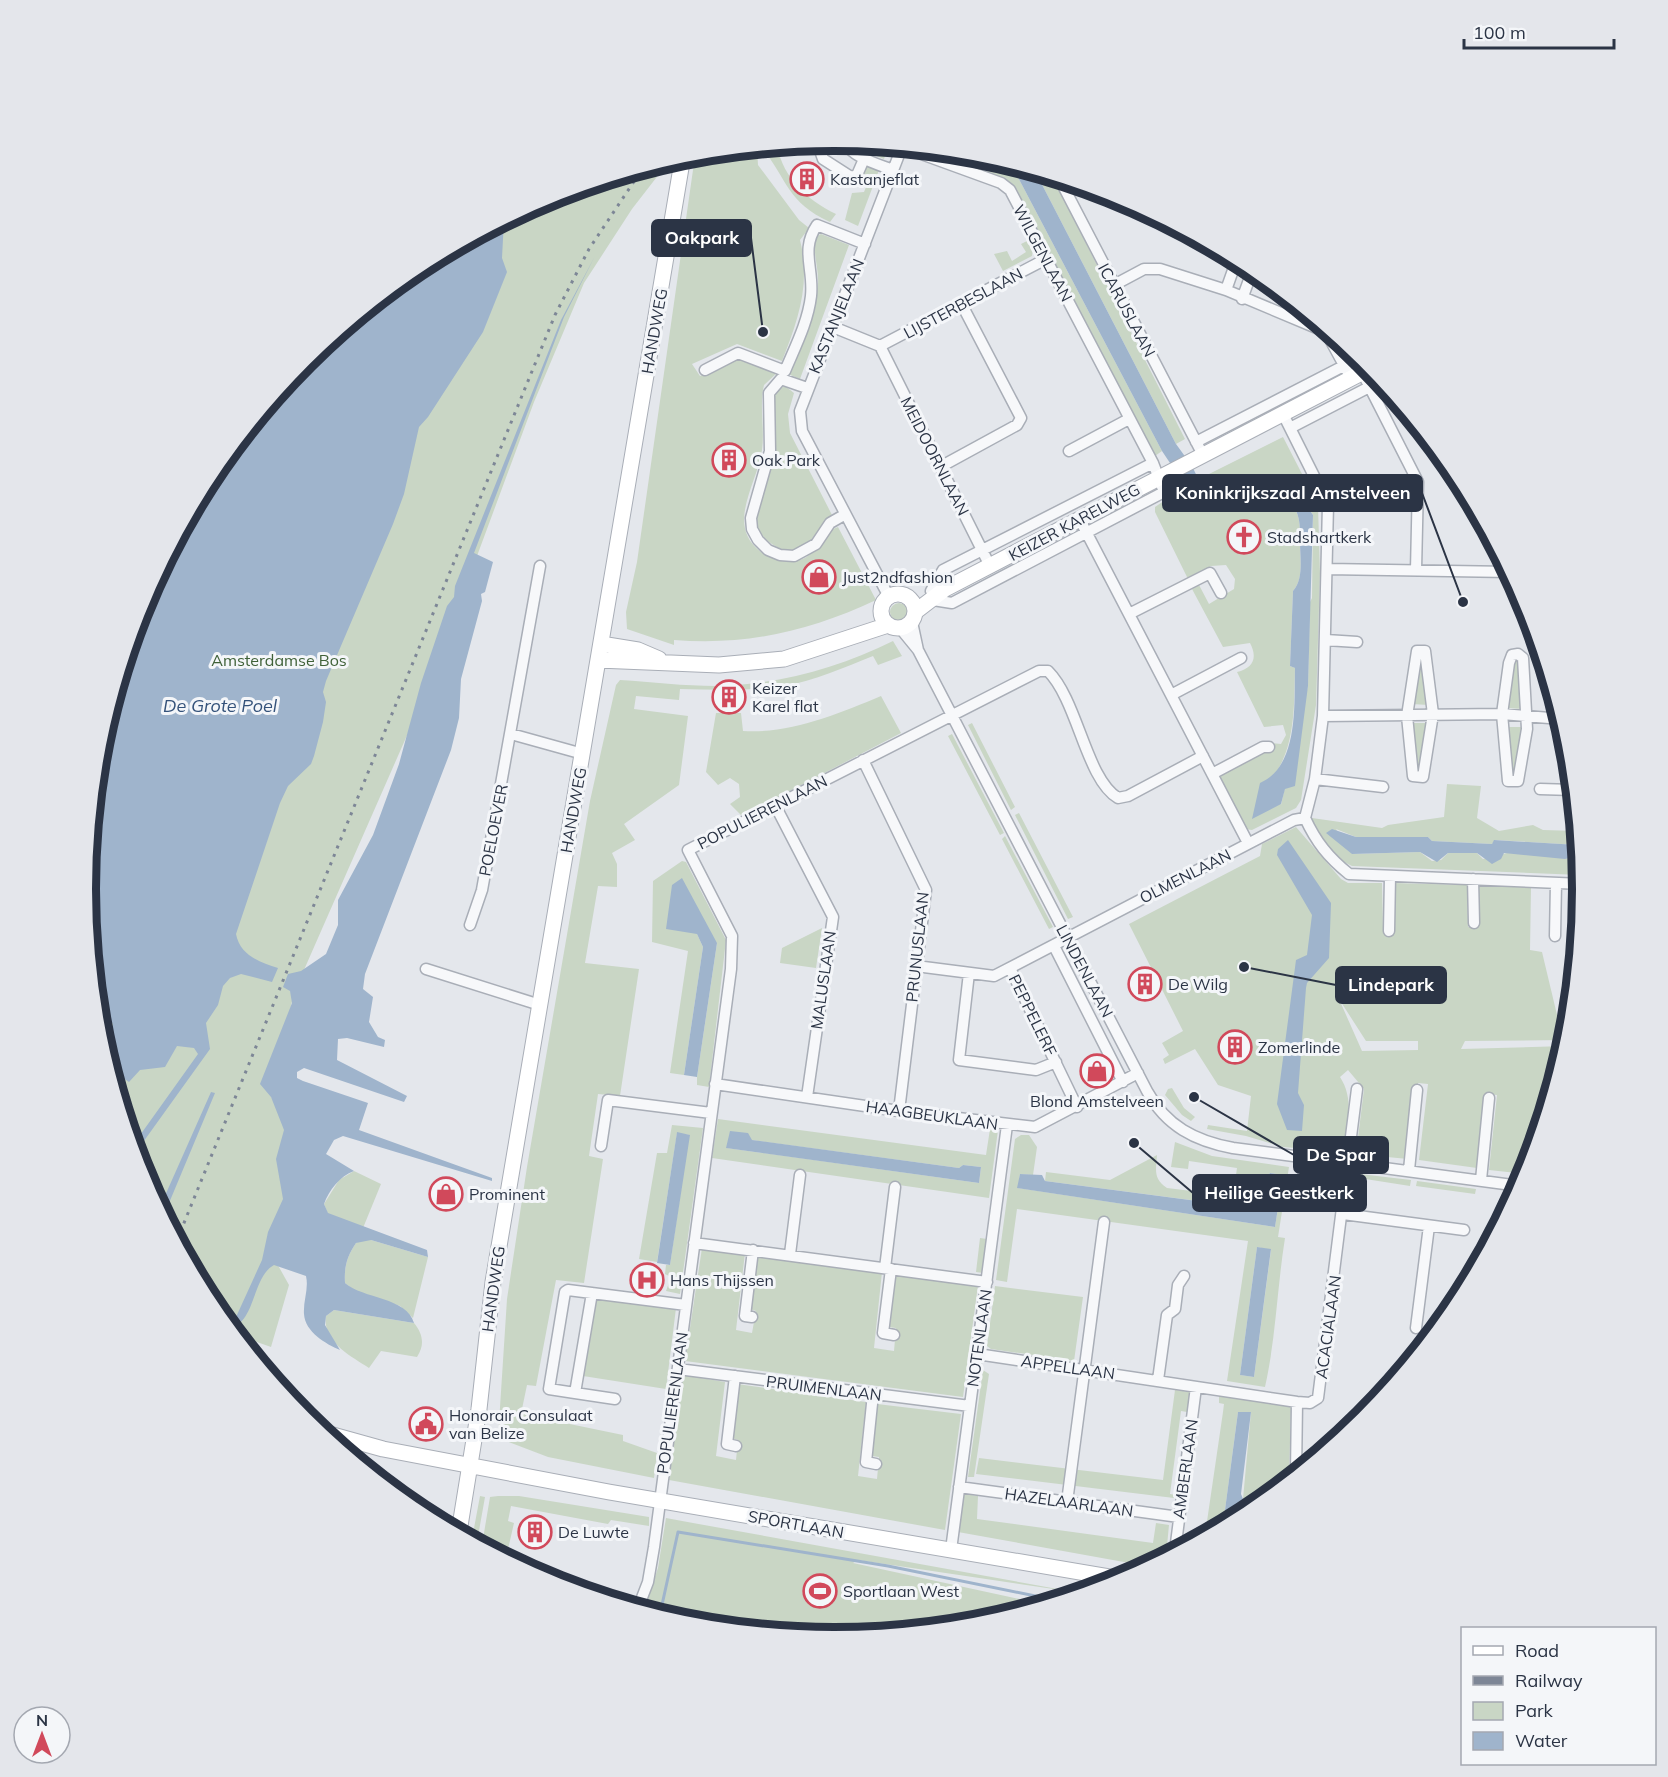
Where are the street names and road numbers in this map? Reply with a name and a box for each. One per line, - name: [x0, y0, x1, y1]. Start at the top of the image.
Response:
- street label: WILGENLAAN: [1009, 201, 1077, 305]
- street label: KASTANJELAAN: [804, 256, 868, 376]
- street label: ICARUSLAAN: [1094, 260, 1160, 360]
- street label: LIJSTERBESLAAN: [900, 263, 1026, 343]
- street label: HANDWEG: [637, 287, 671, 375]
- street label: MEIDOORNLAAN: [896, 393, 974, 519]
- street label: KEIZER KARELWEG: [1005, 479, 1143, 565]
- street label: HANDWEG: [556, 766, 590, 854]
- street label: POPULIERENLAAN: [694, 771, 830, 853]
- street label: POELOEVER: [474, 782, 512, 878]
- street label: OLMENLAAN: [1136, 844, 1234, 908]
- street label: PRUNUSLAAN: [901, 891, 933, 1003]
- street label: LINDENLAAN: [1052, 921, 1118, 1021]
- street label: MALUSLAAN: [806, 929, 840, 1031]
- street label: PEPPELERF: [1005, 971, 1061, 1059]
- street label: HAAGBEUKLAAN: [865, 1096, 999, 1134]
- street label: HANDWEG: [477, 1245, 509, 1333]
- street label: ACACIALAAN: [1311, 1274, 1345, 1380]
- street label: NOTENLAAN: [962, 1288, 996, 1388]
- street label: POPULIERENLAAN: [652, 1331, 692, 1475]
- street label: APPELLAAN: [1020, 1351, 1116, 1383]
- street label: PRUIMENLAAN: [765, 1371, 883, 1405]
- street label: AMBERLAAN: [1168, 1418, 1202, 1520]
- street label: HAZELAARLAAN: [1003, 1483, 1135, 1521]
- street label: SPORTLAAN: [747, 1506, 845, 1542]

